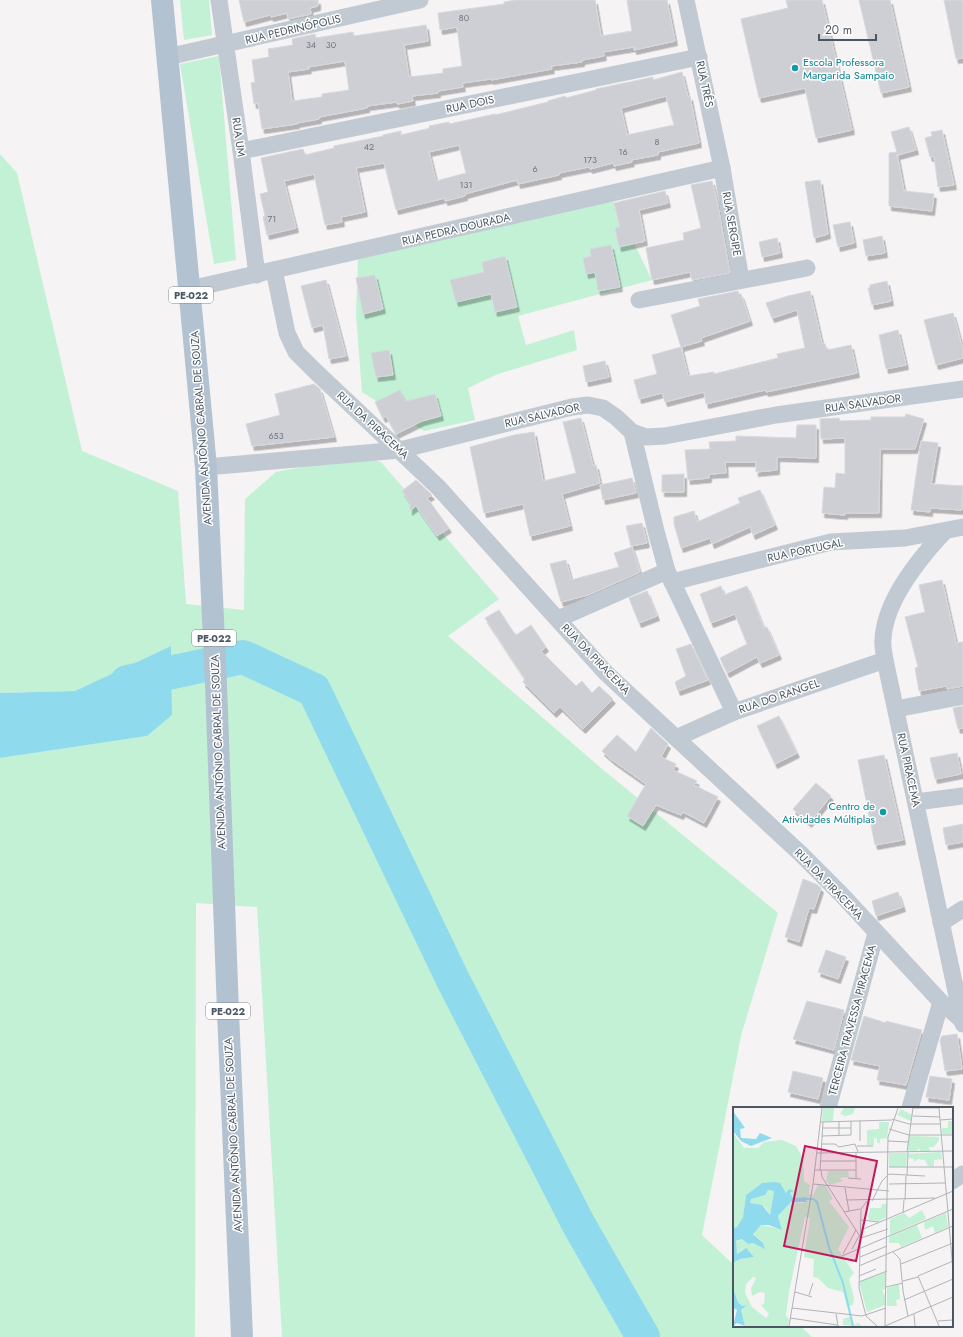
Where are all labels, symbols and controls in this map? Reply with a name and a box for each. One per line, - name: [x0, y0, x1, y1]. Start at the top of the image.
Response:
- street label: RUA PEDRINÓPOLIS: [244, 10, 342, 48]
- house number: 80: [459, 11, 470, 24]
- scale bar: [819, 16, 876, 42]
- text: 20 m: [825, 21, 852, 39]
- house number: 34: [306, 38, 316, 51]
- house number: 30: [326, 38, 337, 51]
- place label: Escola Professora Margarida Sampaio: [803, 54, 894, 83]
- street label: RUA TRÊS: [692, 59, 718, 109]
- marker: Escola Professora Margarida Sampaio: [790, 63, 800, 73]
- street label: RUA DOIS: [445, 91, 495, 117]
- street label: RUA UM: [228, 116, 250, 158]
- house number: 8: [655, 135, 660, 148]
- house number: 42: [364, 140, 374, 153]
- house number: 16: [618, 145, 628, 158]
- house number: 173: [583, 153, 597, 166]
- house number: 6: [532, 162, 538, 175]
- house number: 131: [459, 178, 473, 191]
- street label: RUA SERGIPE: [718, 191, 746, 257]
- street label: RUA PEDRA DOURADA: [400, 209, 512, 249]
- house number: 71: [268, 212, 276, 225]
- road number: PE-022: [169, 287, 213, 303]
- street label: AVENIDA ANTÔNIO CABRAL DE SOUZA: [186, 330, 216, 526]
- street label: RUA DA PIRACEMA: [334, 387, 413, 463]
- street label: RUA SALVADOR: [824, 390, 903, 416]
- street label: RUA SALVADOR: [503, 398, 582, 431]
- house number: 653: [268, 429, 284, 442]
- street label: RUA PORTUGAL: [766, 534, 844, 566]
- street label: RUA DA PIRACEMA: [558, 620, 635, 698]
- road number: PE-022: [192, 630, 236, 646]
- street label: AVENIDA ANTÔNIO CABRAL DE SOUZA: [207, 654, 229, 850]
- street label: RUA DO RANGEL: [736, 675, 822, 717]
- street label: RUA PIRACEMA: [893, 732, 925, 809]
- place label: Centro de Atividades Múltiplas: [782, 798, 876, 827]
- marker: Centro de Atividades Múltiplas: [878, 807, 888, 817]
- street label: RUA DA PIRACEMA: [791, 845, 868, 923]
- street label: TERCEIRA TRAVESSA PIRACEMA: [824, 942, 880, 1097]
- road number: PE-022: [206, 1003, 250, 1019]
- street label: AVENIDA ANTÔNIO CABRAL DE SOUZA: [220, 1037, 246, 1233]
- inset map: [733, 1107, 953, 1327]

